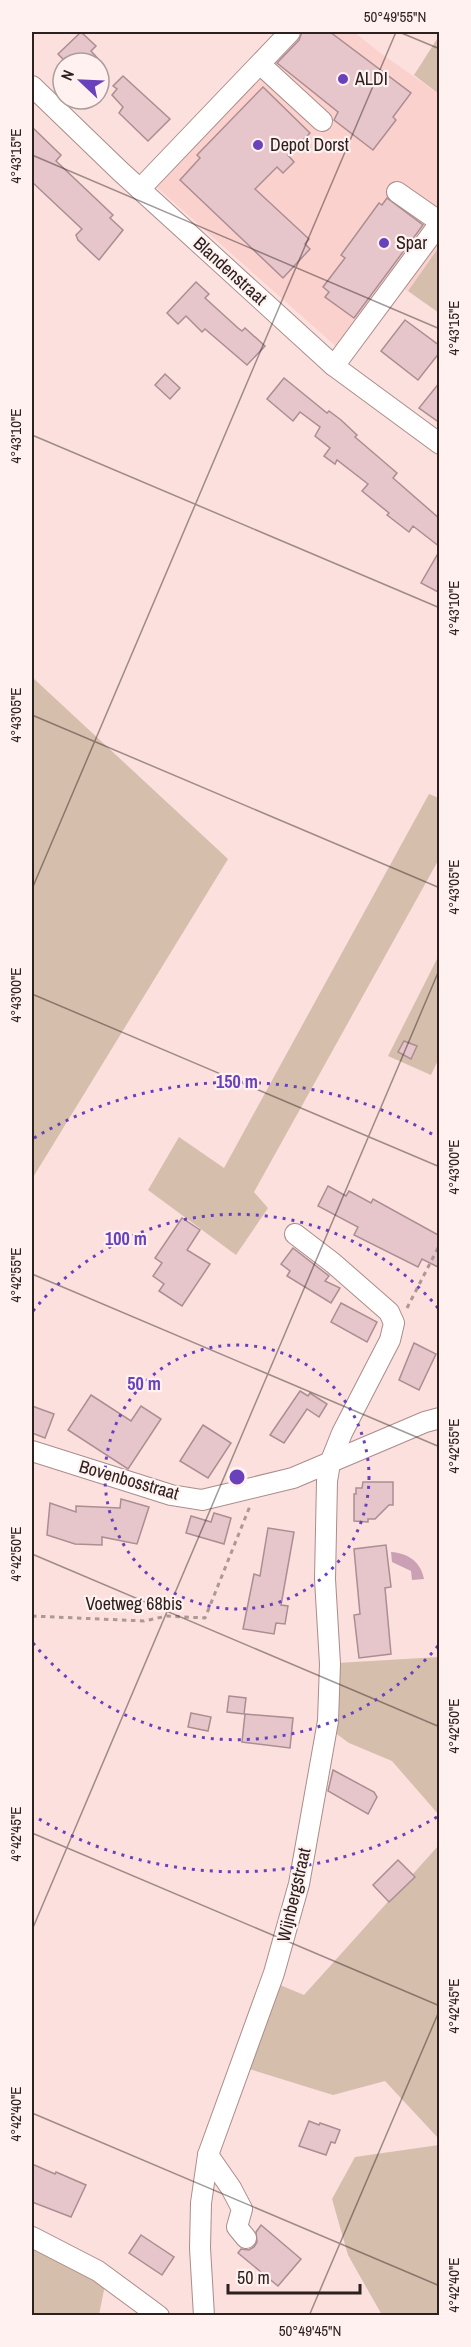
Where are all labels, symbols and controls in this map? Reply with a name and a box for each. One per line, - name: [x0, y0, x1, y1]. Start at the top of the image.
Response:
- text: 50°49'55"N: [364, 6, 426, 27]
- north arrow: [51, 51, 111, 111]
- text: N: [55, 66, 79, 84]
- place label: ALDI: [354, 66, 388, 91]
- marker: ALDI: [336, 72, 350, 86]
- text: 4°43'15"E: [5, 128, 26, 184]
- place label: Depot Dorst: [270, 132, 349, 157]
- marker: Depot Dorst: [251, 138, 265, 152]
- place label: Spar: [396, 230, 427, 255]
- street label: Blandenstraat: [188, 231, 273, 310]
- marker: Spar: [377, 236, 391, 250]
- text: 4°43'15"E: [443, 300, 464, 356]
- text: 4°43'10"E: [5, 408, 26, 464]
- text: 4°43'10"E: [443, 580, 464, 636]
- text: 4°43'05"E: [5, 687, 26, 743]
- text: 4°43'05"E: [443, 859, 464, 915]
- text: 4°43'00"E: [5, 967, 26, 1023]
- text: 150 m: [216, 1069, 258, 1094]
- text: 4°43'00"E: [443, 1139, 464, 1195]
- text: 100 m: [105, 1226, 147, 1251]
- text: 4°42'55"E: [5, 1247, 26, 1303]
- text: 50 m: [127, 1371, 161, 1396]
- text: 4°42'55"E: [443, 1418, 464, 1474]
- street label: Bovenbosstraat: [76, 1453, 182, 1506]
- centre of rings: [227, 1467, 247, 1487]
- text: 4°42'50"E: [5, 1526, 26, 1582]
- street label: Voetweg 68bis: [86, 1591, 182, 1616]
- text: 4°42'50"E: [443, 1698, 464, 1754]
- text: 4°42'45"E: [5, 1806, 26, 1862]
- street label: Wijnbergstraat: [271, 1845, 316, 1944]
- text: 4°42'45"E: [443, 1978, 464, 2034]
- text: 4°42'40"E: [5, 2086, 26, 2142]
- scale bar: [228, 2257, 360, 2295]
- text: 4°42'40"E: [443, 2257, 464, 2313]
- text: 50 m: [237, 2265, 270, 2290]
- text: 50°49'45"N: [279, 2320, 341, 2341]

